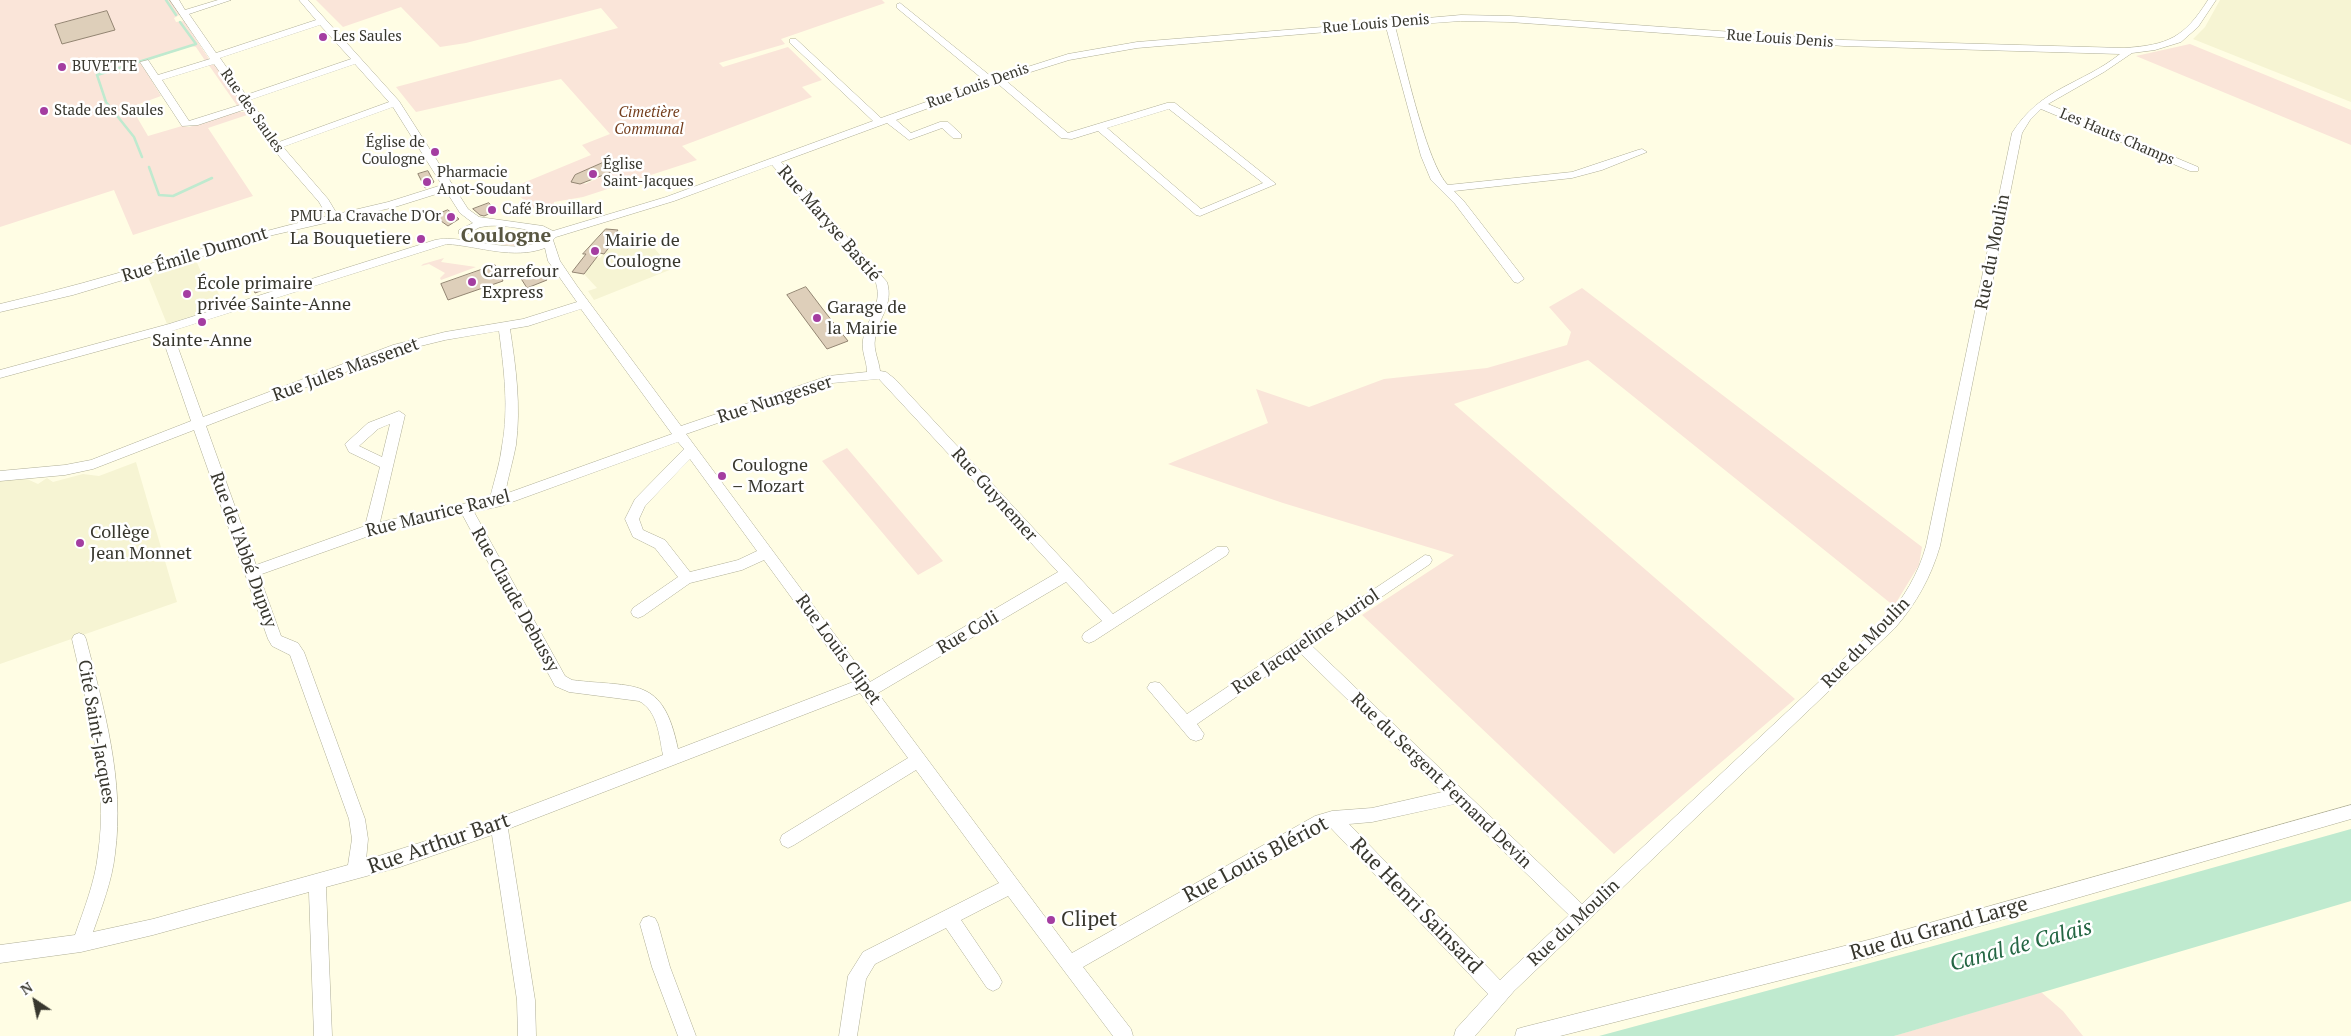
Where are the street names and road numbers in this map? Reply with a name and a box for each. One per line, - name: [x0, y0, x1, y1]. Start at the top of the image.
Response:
- street label: Rue Louis Denis: [1322, 10, 1430, 38]
- street label: Rue Louis Denis: [1726, 26, 1834, 52]
- street label: Rue Louis Denis: [925, 59, 1031, 113]
- street label: Rue des Saules: [216, 66, 288, 156]
- street label: Les Hauts Champs: [2057, 105, 2177, 169]
- street label: Rue Maryse Bastié: [773, 162, 885, 286]
- street label: Rue du Moulin: [1971, 192, 2015, 312]
- street label: Rue Émile Dumont: [119, 223, 271, 287]
- street label: Rue Jules Massenet: [270, 333, 422, 407]
- street label: Rue Nungesser: [715, 371, 835, 429]
- street label: Rue Guynemer: [946, 444, 1042, 546]
- street label: Rue de l'Abbé Dupuy: [205, 469, 281, 631]
- street label: Rue Maurice Ravel: [364, 486, 512, 542]
- street label: Rue Claude Debussy: [466, 524, 564, 676]
- street label: Rue Jacqueline Auriol: [1228, 585, 1384, 699]
- street label: Rue Louis Clipet: [791, 591, 885, 709]
- street label: Rue du Moulin: [1817, 593, 1915, 693]
- street label: Rue Coli: [934, 607, 1002, 659]
- street label: Cité Saint-Jacques: [73, 658, 119, 806]
- street label: Rue du Sergent Fernand Devin: [1346, 689, 1536, 873]
- street label: Rue Arthur Bart: [365, 808, 513, 880]
- street label: Rue Louis Blériot: [1179, 811, 1333, 909]
- street label: Rue Henri Sainsard: [1345, 833, 1487, 979]
- street label: Rue du Moulin: [1524, 875, 1624, 971]
- street label: Rue du Grand Large: [1847, 892, 2031, 966]

